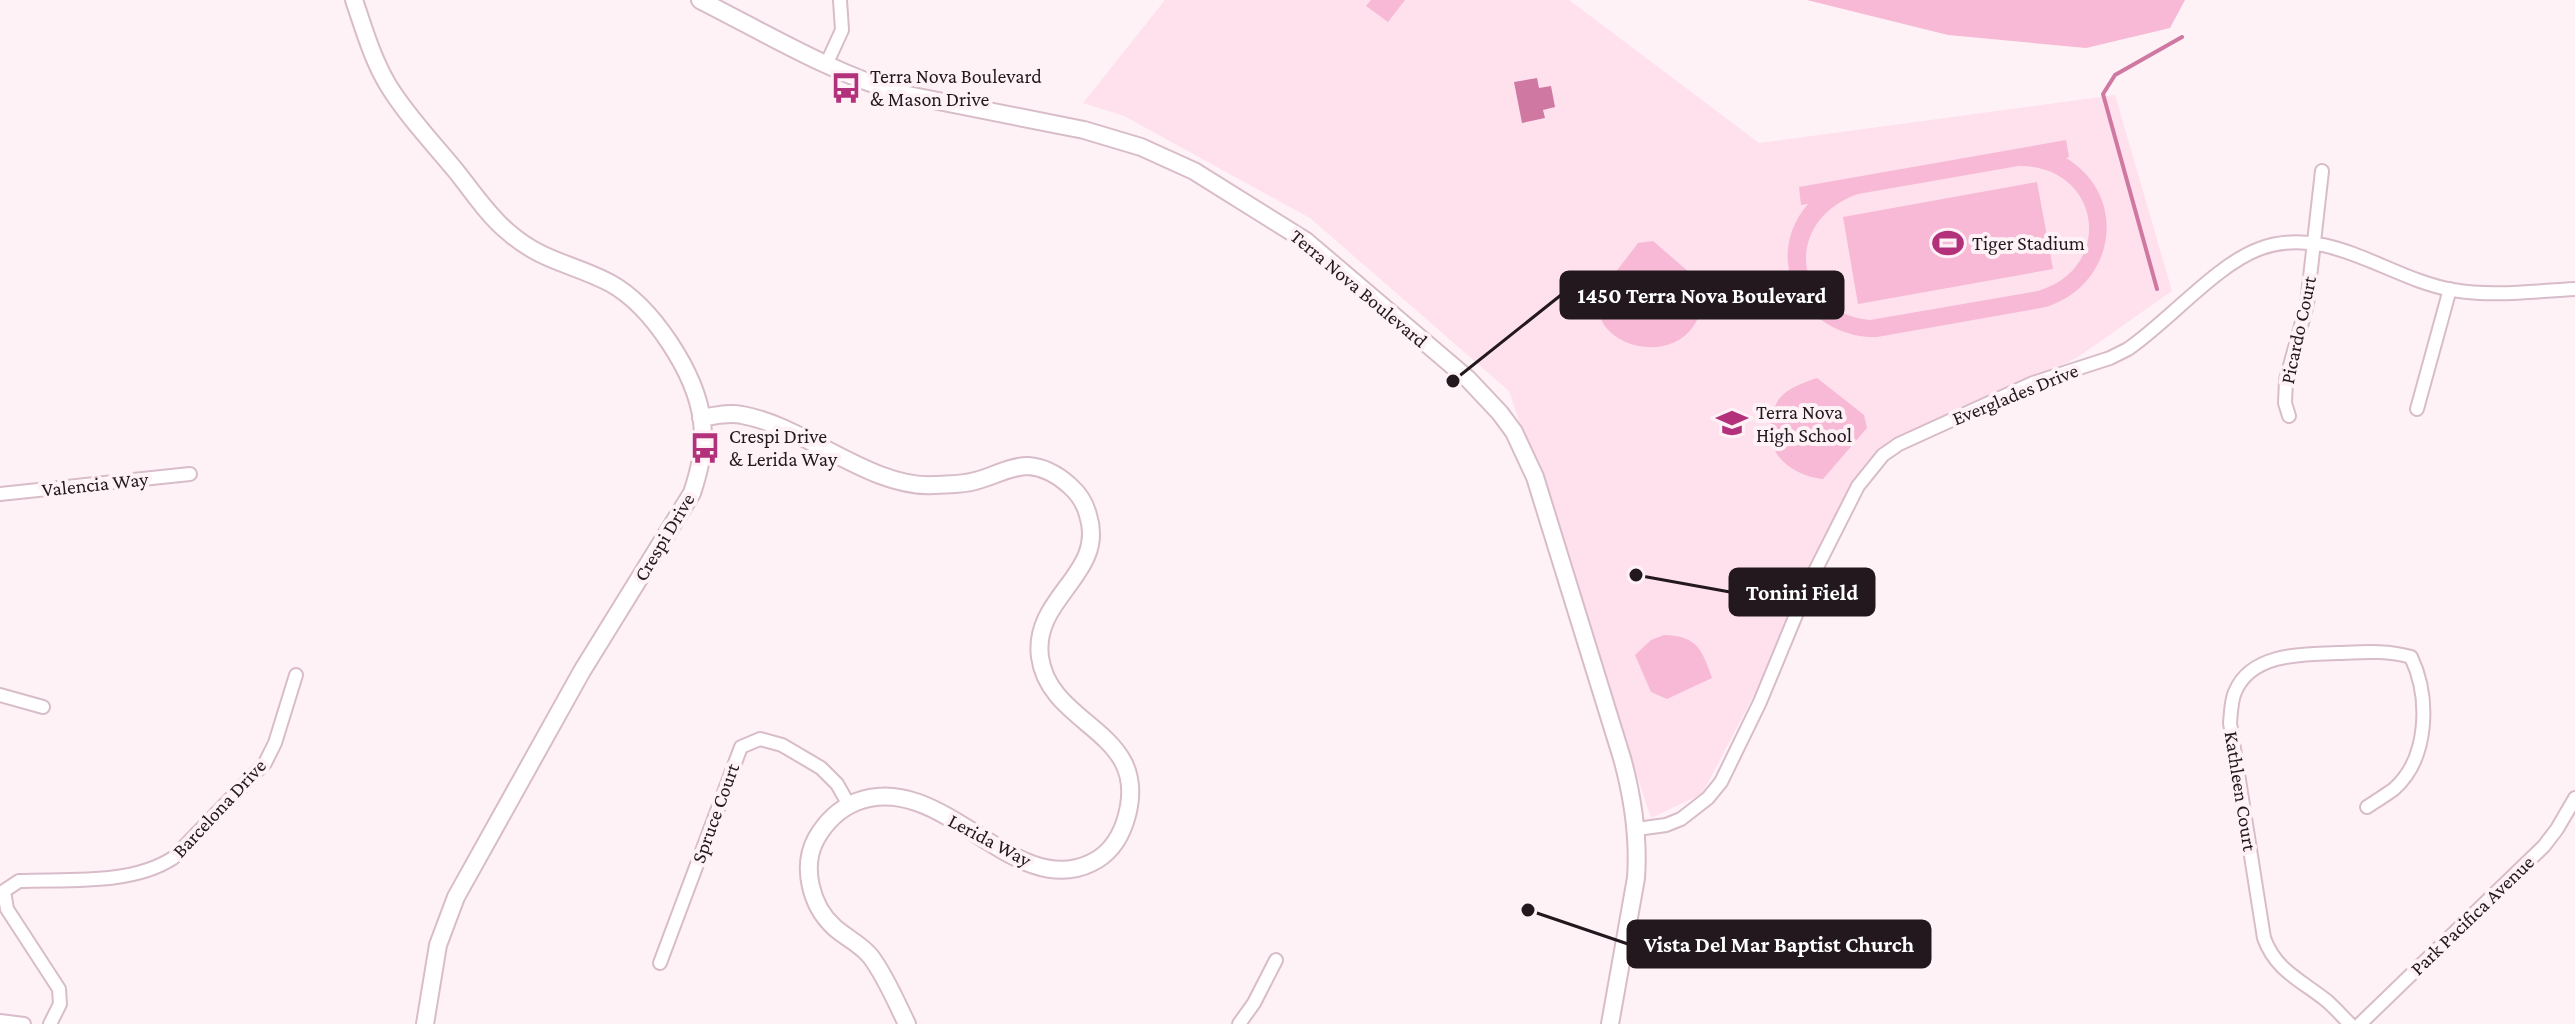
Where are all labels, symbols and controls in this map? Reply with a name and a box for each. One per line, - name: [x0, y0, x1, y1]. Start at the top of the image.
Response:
- place label: Terra Nova Boulevard & Mason Drive: [870, 65, 1042, 110]
- bus stop icon: Terra Nova Boulevard & Mason Drive: [829, 71, 863, 105]
- street label: Terra Nova Boulevard: [1286, 224, 1432, 352]
- sports icon: Tiger Stadium: [1931, 226, 1965, 260]
- place label: Tiger Stadium: [1972, 232, 2085, 255]
- callout: 1450 Terra Nova Boulevard: [1561, 272, 1843, 318]
- street label: Picardo Court: [2276, 274, 2320, 386]
- text: 1450 Terra Nova Boulevard: [1577, 283, 1827, 308]
- street label: Everglades Drive: [1949, 359, 2082, 430]
- place label: Terra Nova High School: [1756, 401, 1852, 447]
- school or university icon: Terra Nova High School: [1715, 406, 1749, 440]
- place label: Crespi Drive & Lerida Way: [729, 425, 838, 471]
- bus stop icon: Crespi Drive & Lerida Way: [688, 431, 722, 465]
- street label: Valencia Way: [41, 467, 150, 502]
- street label: Crespi Drive: [629, 489, 700, 585]
- callout: Tonini Field: [1730, 569, 1874, 615]
- text: Tonini Field: [1746, 580, 1858, 605]
- street label: Kathleen Court: [2221, 729, 2261, 853]
- street label: Barcelona Drive: [168, 754, 270, 862]
- street label: Spruce Court: [687, 760, 744, 866]
- street label: Lerida Way: [944, 809, 1036, 872]
- street label: Park Pacifica Avenue: [2406, 850, 2538, 979]
- callout: Vista Del Mar Baptist Church: [1628, 921, 1930, 967]
- text: Vista Del Mar Baptist Church: [1643, 932, 1914, 957]

